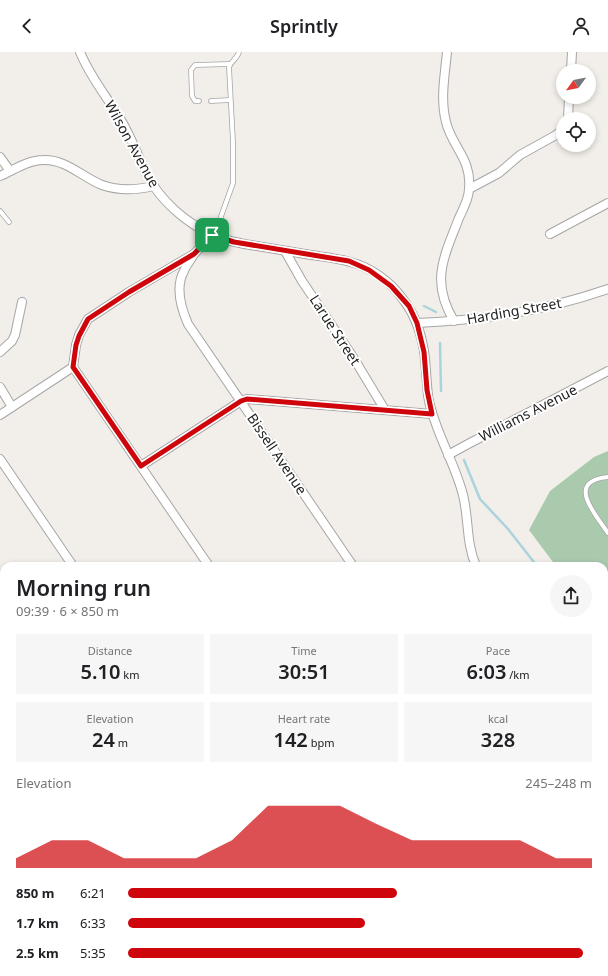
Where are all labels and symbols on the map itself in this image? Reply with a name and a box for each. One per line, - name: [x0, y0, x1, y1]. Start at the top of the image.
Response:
- north arrow: [556, 64, 596, 104]
- street label: Wilson Avenue: [101, 97, 164, 191]
- pin: [195, 218, 229, 252]
- street label: Larue Street: [306, 291, 365, 369]
- street label: Harding Street: [465, 293, 563, 328]
- street label: Williams Avenue: [475, 380, 580, 446]
- street label: Bissell Avenue: [243, 409, 312, 498]

